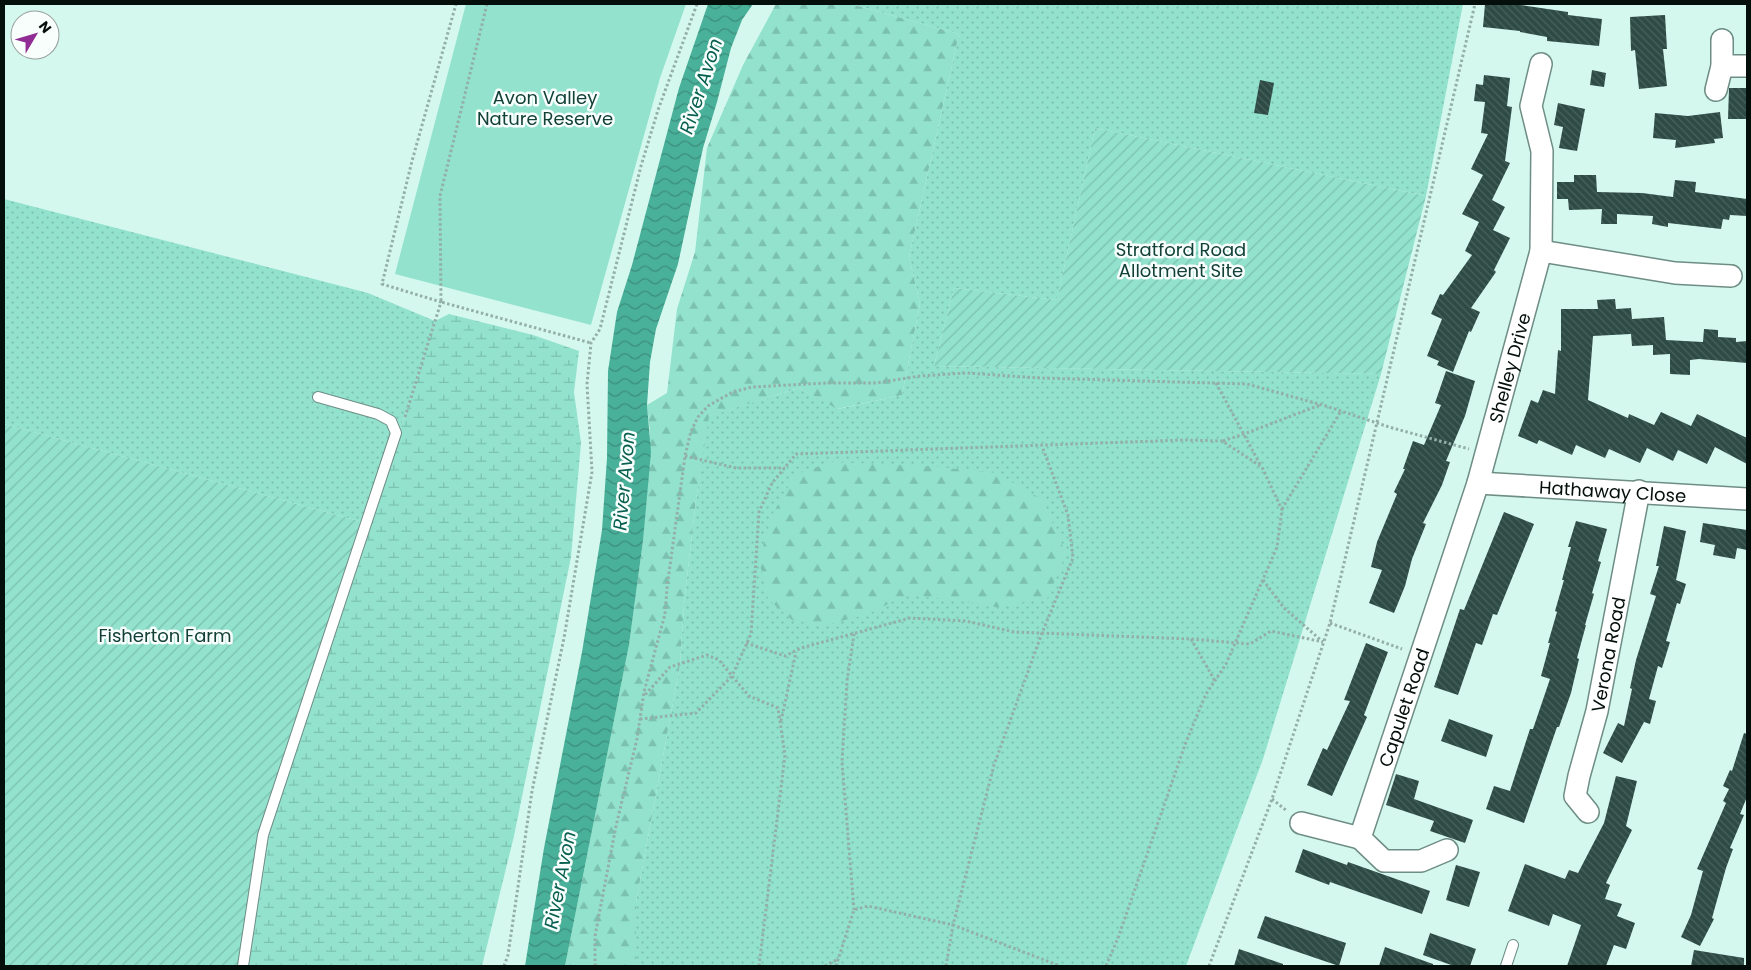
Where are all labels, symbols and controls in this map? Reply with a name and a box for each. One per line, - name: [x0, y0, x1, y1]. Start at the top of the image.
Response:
- north arrow: [10, 10, 60, 60]
- text: N: [34, 17, 56, 37]
- water label: River Avon: [673, 35, 729, 137]
- park label: Avon Valley Nature Reserve: [477, 85, 613, 131]
- park label: Stratford Road Allotment Site: [1116, 237, 1246, 283]
- street label: Shelley Drive: [1482, 310, 1536, 426]
- water label: River Avon: [606, 430, 642, 532]
- street label: Hathaway Close: [1539, 474, 1687, 508]
- street label: Verona Road: [1585, 595, 1631, 714]
- park label: Fisherton Farm: [98, 623, 232, 648]
- street label: Capulet Road: [1372, 645, 1435, 770]
- water label: River Avon: [537, 829, 583, 931]

